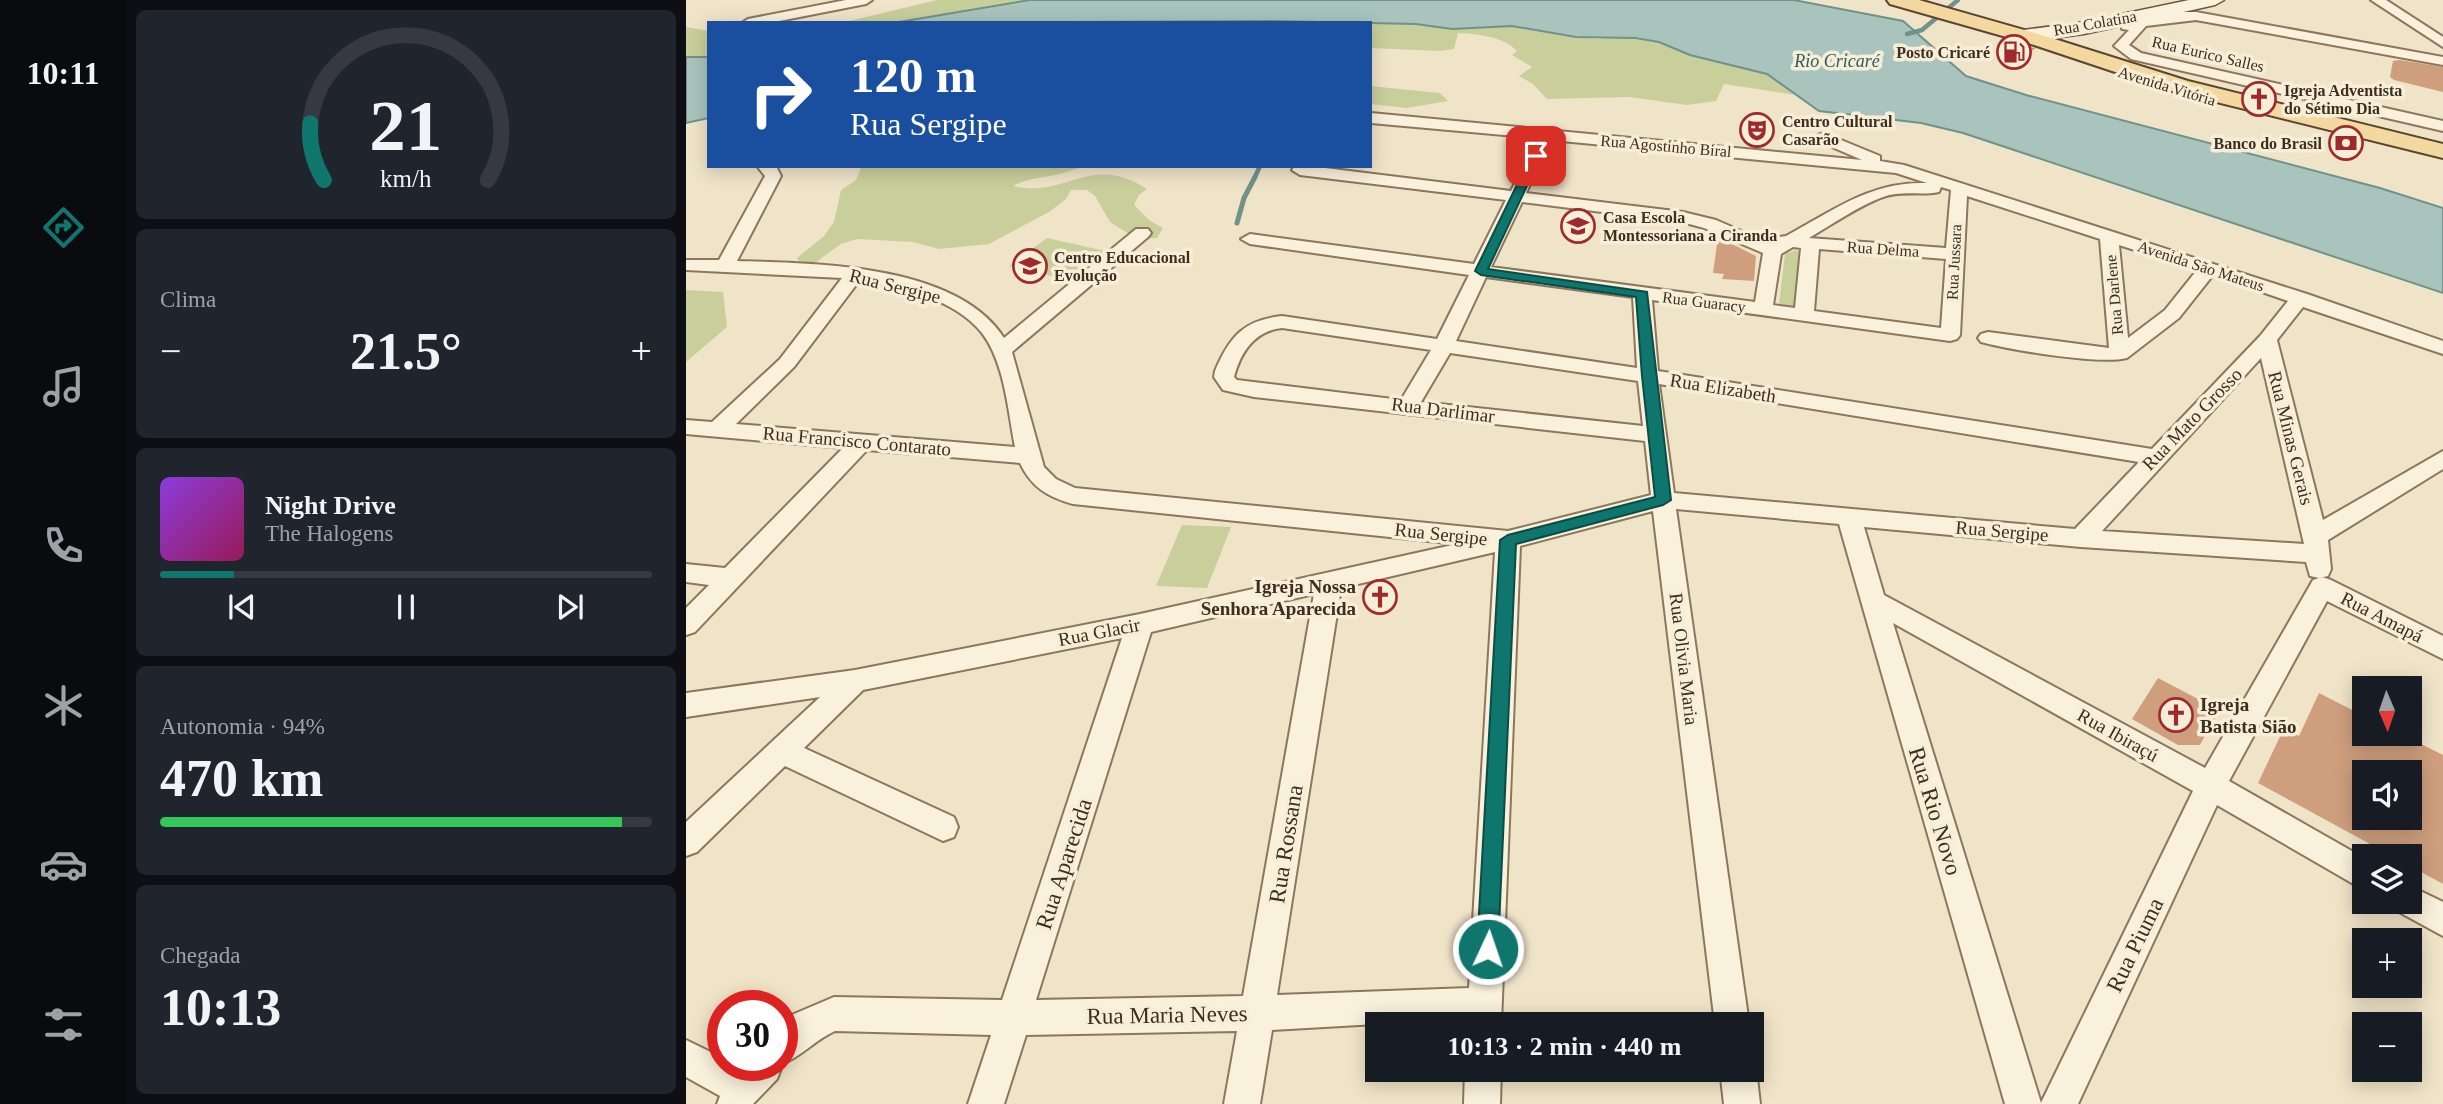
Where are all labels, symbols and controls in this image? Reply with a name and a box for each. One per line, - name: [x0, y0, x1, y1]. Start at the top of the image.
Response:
- street label: Rua Colatina: [2052, 7, 2138, 39]
- fuel station icon: Posto Cricaré: [1995, 33, 2033, 71]
- street label: Rua Eurico Salles: [2150, 33, 2266, 75]
- place label: Posto Cricaré: [1896, 44, 1990, 61]
- text: 120 m: [850, 48, 977, 103]
- icon: right: [735, 49, 826, 140]
- water label: Rio Cricaré: [1793, 51, 1881, 71]
- text: 10:11: [27, 55, 99, 91]
- street label: Avenida Vitória: [2116, 63, 2218, 109]
- church icon: Igreja Adventista do Sétimo Dia: [2240, 80, 2278, 118]
- place label: Igreja Adventista do Sétimo Dia: [2284, 82, 2402, 117]
- text: 21: [370, 86, 442, 167]
- text: Rua Sergipe: [850, 106, 1007, 142]
- theatre icon: Centro Cultural Casarão: [1738, 111, 1776, 149]
- place label: Centro Cultural Casarão: [1782, 113, 1893, 148]
- bank icon: Banco do Brasil: [2327, 124, 2365, 162]
- pin: [1506, 126, 1566, 186]
- street label: Rua Agostinho Biral: [1600, 132, 1733, 161]
- place label: Banco do Brasil: [2214, 135, 2323, 152]
- icon: arrive: [1517, 137, 1555, 175]
- text: km/h: [380, 165, 432, 192]
- icon: directions: [39, 203, 88, 252]
- school or university icon: Casa Escola Montessoriana a Ciranda: [1559, 207, 1597, 245]
- place label: Casa Escola Montessoriana a Ciranda: [1603, 209, 1777, 244]
- street label: Rua Jussara: [1944, 224, 1964, 300]
- street label: Rua Delma: [1846, 238, 1920, 260]
- street label: Avenida São Mateus: [2136, 238, 2266, 294]
- school or university icon: Centro Educacional Evolução: [1011, 247, 1049, 285]
- place label: Centro Educacional Evolução: [1054, 249, 1191, 285]
- street label: Rua Darlene: [2102, 254, 2126, 336]
- street label: Rua Sergipe: [847, 265, 943, 307]
- text: Clima: [160, 287, 216, 312]
- street label: Rua Guaracy: [1661, 288, 1747, 317]
- text: 21.5°: [350, 323, 462, 380]
- text: −: [160, 330, 181, 372]
- text: +: [631, 330, 652, 372]
- icon: music: [39, 362, 88, 411]
- street label: Rua Mato Grosso: [2138, 363, 2246, 475]
- street label: Rua Elizabeth: [1668, 369, 1778, 407]
- street label: Rua Minas Gerais: [2264, 369, 2318, 507]
- street label: Rua Darlimar: [1390, 393, 1497, 427]
- street label: Rua Francisco Contarato: [762, 422, 952, 460]
- text: Night Drive: [265, 491, 396, 520]
- street label: Rua Sergipe: [1955, 516, 2049, 546]
- street label: Rua Sergipe: [1394, 519, 1488, 549]
- icon: phone: [39, 521, 88, 570]
- text: The Halogens: [265, 521, 393, 546]
- place label: Igreja Nossa Senhora Aparecida: [1201, 576, 1356, 619]
- church icon: Igreja Nossa Senhora Aparecida: [1361, 578, 1399, 616]
- street label: Rua Amapá: [2337, 587, 2427, 647]
- icon: previous: [223, 588, 261, 626]
- icon: pause: [387, 588, 425, 626]
- icon: next: [551, 588, 589, 626]
- street label: Rua Olivia Maria: [1665, 592, 1703, 727]
- street label: Rua Glacir: [1056, 614, 1142, 650]
- north arrow: [2352, 676, 2422, 746]
- map controls: [2352, 676, 2422, 1082]
- icon: climate: [39, 681, 88, 730]
- place label: Igreja Batista Sião: [2200, 694, 2297, 737]
- church icon: Igreja Batista Sião: [2157, 696, 2195, 734]
- street label: Rua Ibiraçú: [2074, 704, 2163, 766]
- text: Autonomia · 94%: [160, 714, 325, 739]
- street label: Rua Rio Novo: [1904, 744, 1966, 878]
- text: 470 km: [160, 750, 323, 807]
- button: sound: [2352, 760, 2422, 830]
- street label: Rua Rossana: [1264, 783, 1308, 905]
- street label: Rua Aparecida: [1031, 795, 1097, 933]
- icon: car: [39, 840, 88, 889]
- button: layers: [2352, 844, 2422, 914]
- street label: Rua Piuma: [2101, 894, 2169, 996]
- position arrow: [1451, 912, 1525, 986]
- button: +: [2352, 928, 2422, 998]
- text: Chegada: [160, 943, 240, 968]
- text: 10:13: [160, 979, 281, 1036]
- speed limit sign: 30: [707, 990, 798, 1081]
- icon: filters: [39, 1000, 88, 1049]
- street label: Rua Maria Neves: [1086, 1001, 1248, 1029]
- button: −: [2352, 1012, 2422, 1082]
- text: 10:13 · 2 min · 440 m: [1448, 1032, 1682, 1061]

